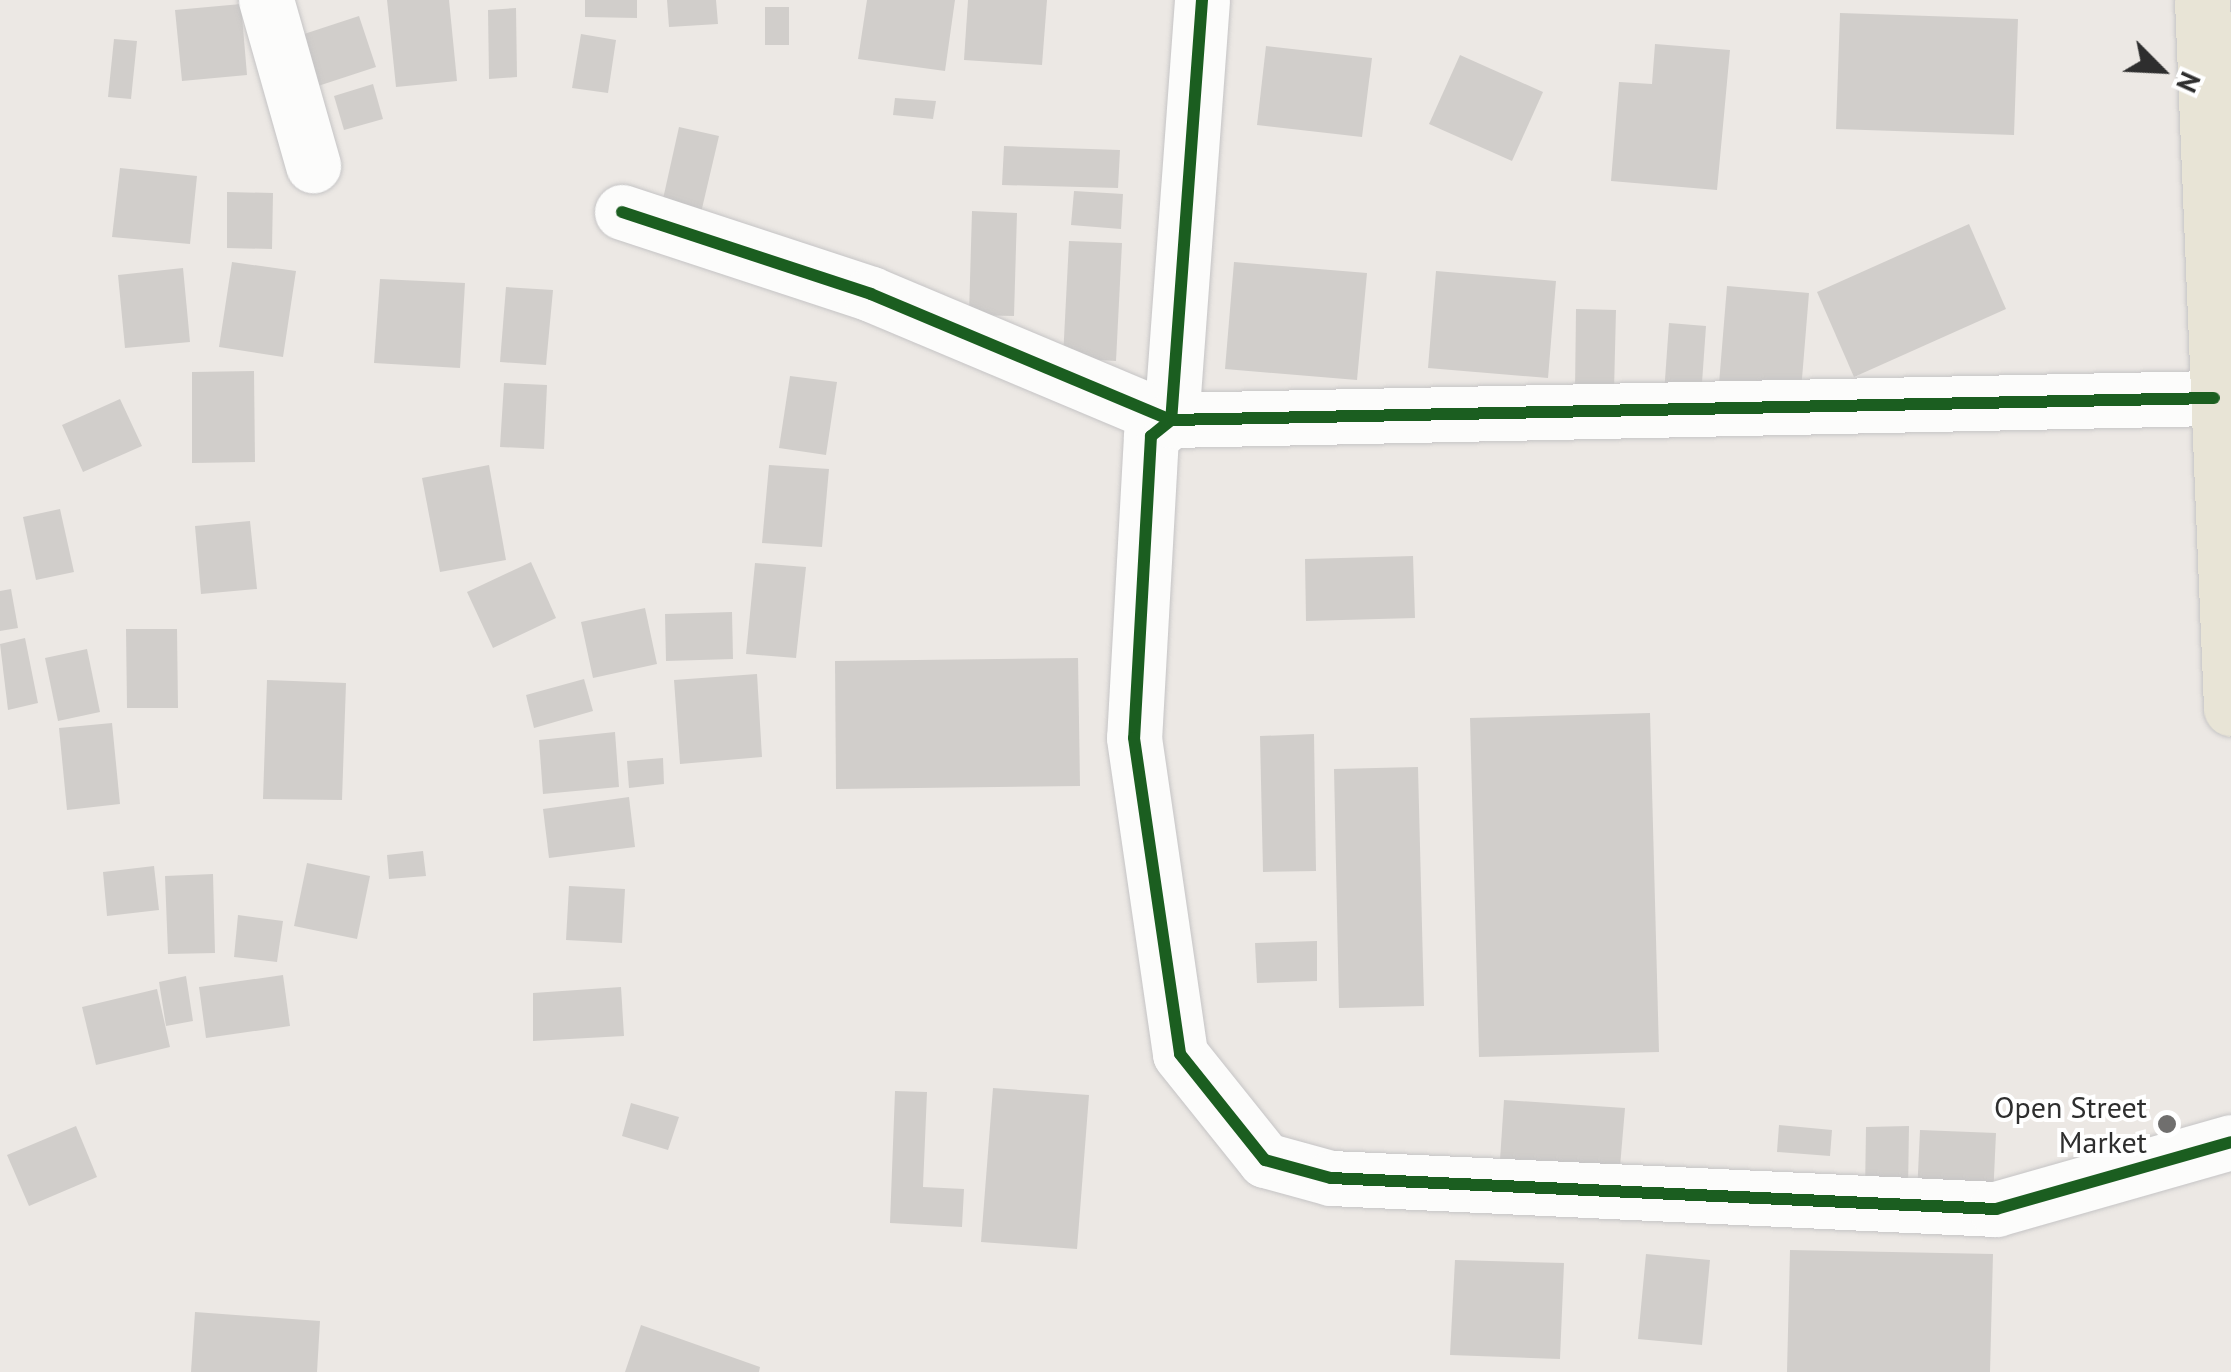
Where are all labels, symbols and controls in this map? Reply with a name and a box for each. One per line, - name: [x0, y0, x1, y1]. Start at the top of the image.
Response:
- north arrow: [2111, 20, 2211, 120]
- text: N: [2168, 66, 2210, 98]
- place label: Open Street Market: [1994, 1089, 2147, 1160]
- marker: Open Street Market: [2156, 1113, 2178, 1135]

